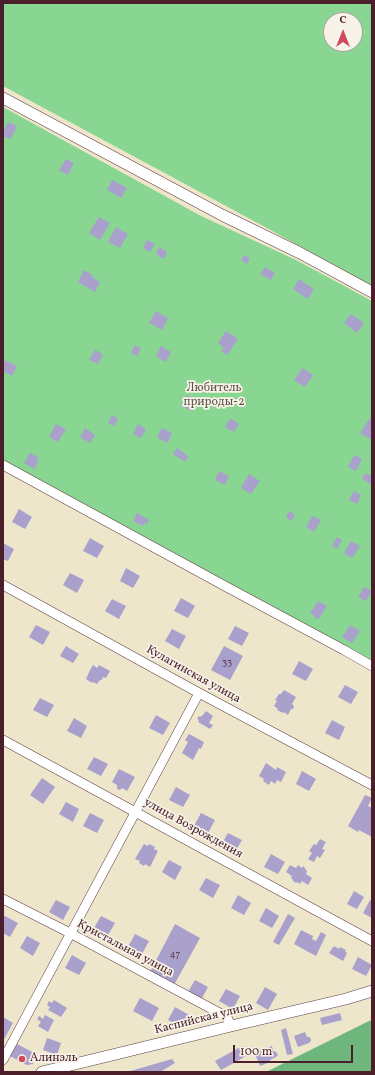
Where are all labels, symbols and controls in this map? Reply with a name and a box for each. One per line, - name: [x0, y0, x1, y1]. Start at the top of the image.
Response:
- north arrow: [323, 12, 363, 52]
- text: С: [339, 13, 347, 28]
- park label: Любитель природы-2: [183, 382, 245, 410]
- street label: Кулагинская улица: [143, 643, 243, 707]
- house number: 33: [222, 657, 232, 669]
- street label: улица Возрождения: [141, 796, 245, 862]
- street label: Кристальная улица: [74, 917, 176, 981]
- house number: 47: [170, 949, 180, 961]
- street label: Каспийская улица: [153, 1000, 255, 1038]
- scale bar: [235, 1037, 355, 1063]
- text: 100 m: [240, 1044, 272, 1060]
- place label: Алинэль: [30, 1052, 78, 1066]
- marker: Алинэль: [17, 1054, 27, 1064]

